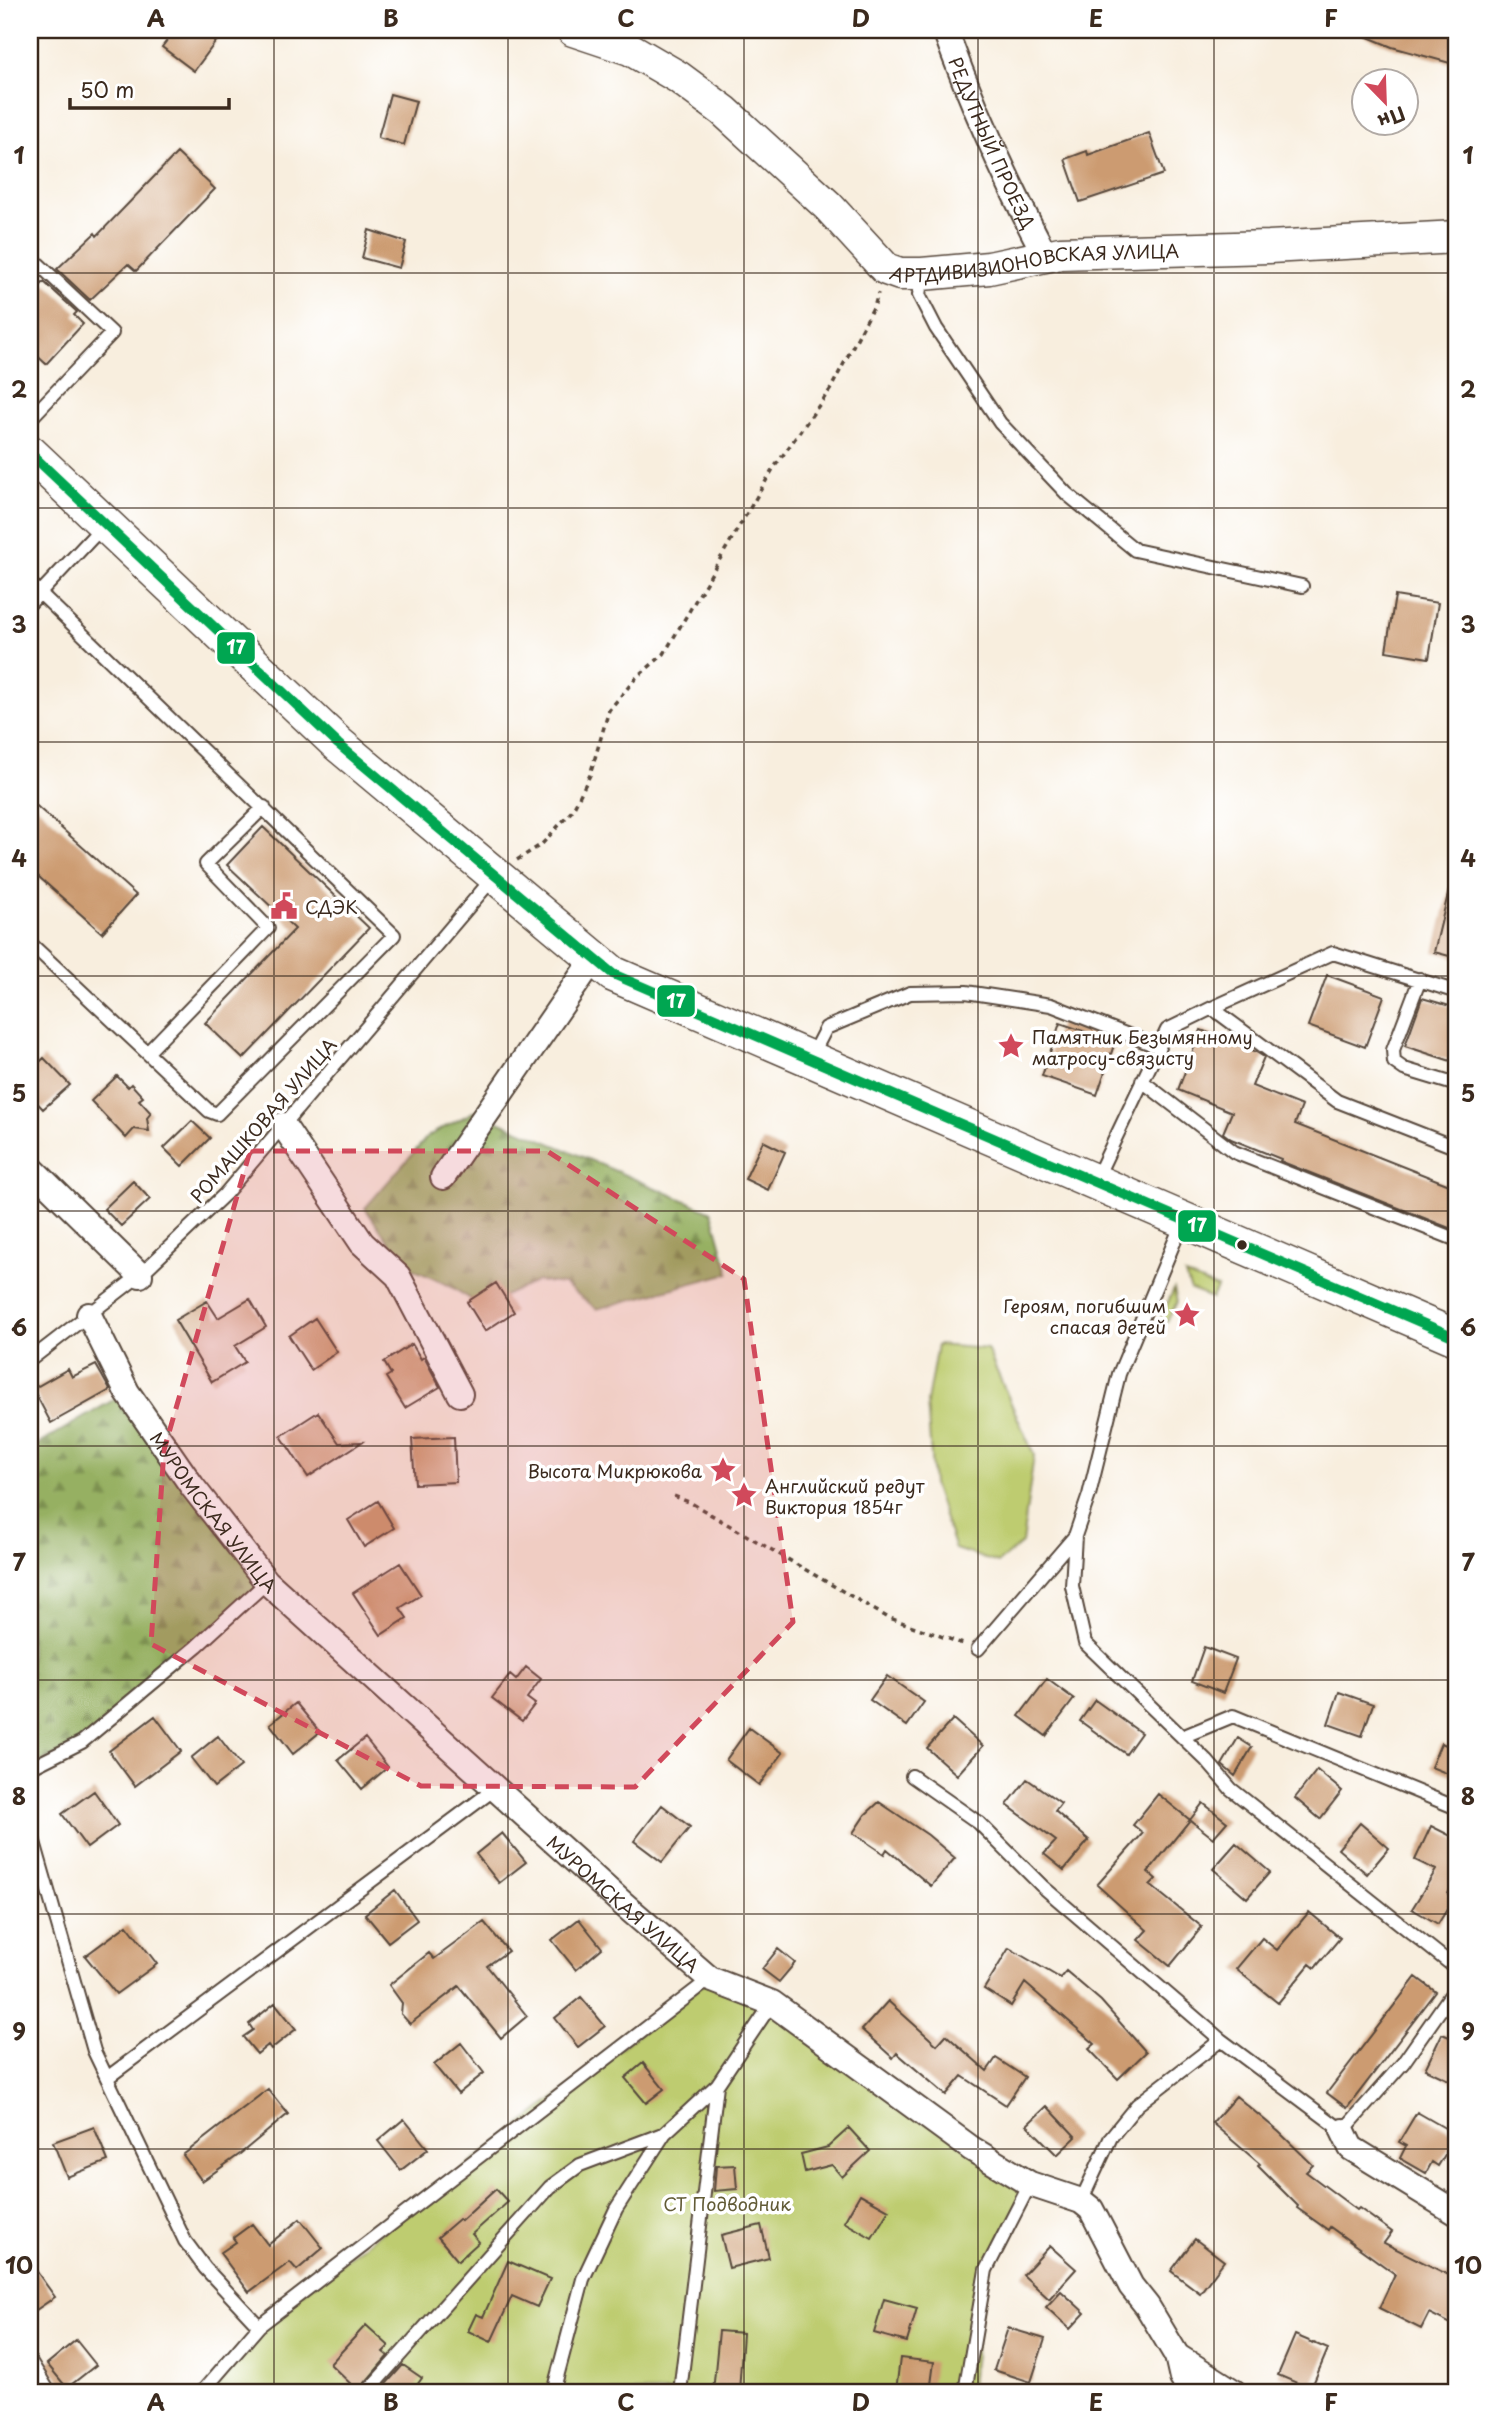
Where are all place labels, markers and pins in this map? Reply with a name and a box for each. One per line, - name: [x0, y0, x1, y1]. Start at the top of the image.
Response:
- public building icon: СДЭК: [269, 891, 299, 921]
- place label: СДЭК: [305, 893, 358, 920]
- place label: Памятник Безымянному матросу-связисту: [1032, 1023, 1253, 1071]
- place icon: Памятник Безымянному матросу-связисту: [996, 1031, 1026, 1061]
- unlabelled marker: [1235, 1238, 1249, 1252]
- place label: Героям, погибшим спасая детей: [1003, 1292, 1166, 1340]
- place icon: Героям, погибшим спасая детей: [1172, 1300, 1202, 1330]
- place icon: Высота Микрюкова: [708, 1455, 738, 1485]
- place label: Высота Микрюкова: [528, 1457, 703, 1484]
- place label: Английский редут Виктория 1854г: [765, 1472, 925, 1520]
- place icon: Английский редут Виктория 1854г: [729, 1480, 759, 1510]

